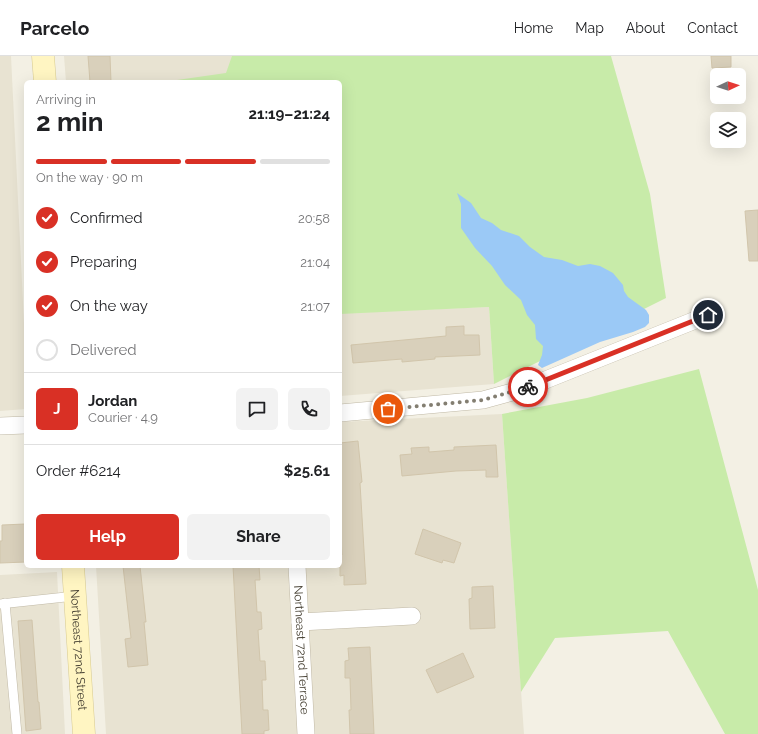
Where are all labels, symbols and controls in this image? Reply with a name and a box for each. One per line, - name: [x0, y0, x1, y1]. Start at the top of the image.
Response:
- text: Parcelo: [20, 17, 89, 39]
- text: Home: [514, 20, 553, 36]
- text: Map: [575, 20, 604, 36]
- text: About: [626, 20, 665, 36]
- text: Contact: [687, 20, 738, 36]
- north arrow: [710, 68, 746, 104]
- map controls: [710, 68, 746, 148]
- text: Arriving in: [36, 92, 96, 107]
- text: 21:19–21:24: [249, 105, 330, 123]
- text: 2 min: [36, 107, 103, 137]
- button: layers: [710, 112, 746, 148]
- text: On the way · 90 m: [36, 170, 143, 185]
- icon: check: [36, 207, 58, 229]
- text: Confirmed: [70, 209, 143, 227]
- text: 20:58: [298, 211, 330, 226]
- icon: check: [36, 251, 58, 273]
- text: Preparing: [70, 253, 137, 271]
- text: 21:04: [300, 255, 330, 270]
- icon: check: [36, 295, 58, 317]
- text: On the way: [70, 297, 148, 315]
- pin: [691, 298, 725, 332]
- text: 21:07: [300, 299, 330, 314]
- icon: home: [697, 304, 719, 326]
- text: Delivered: [70, 341, 137, 359]
- courier: [508, 367, 548, 407]
- icon: bike: [517, 376, 539, 398]
- button: chat: [236, 388, 278, 430]
- button: phone: [288, 388, 330, 430]
- text: Jordan: [88, 392, 137, 410]
- pin: [371, 392, 405, 426]
- icon: bag: [377, 398, 399, 420]
- text: J: [53, 400, 61, 418]
- text: Courier · 4.9: [88, 410, 158, 425]
- text: Order #6214: [36, 462, 121, 480]
- text: $25.61: [284, 462, 330, 480]
- button: Help: [36, 514, 179, 560]
- button: Share: [187, 514, 330, 560]
- street label: Northeast 72nd Terrace: [291, 585, 312, 715]
- street label: Northeast 72nd Street: [68, 589, 89, 711]

